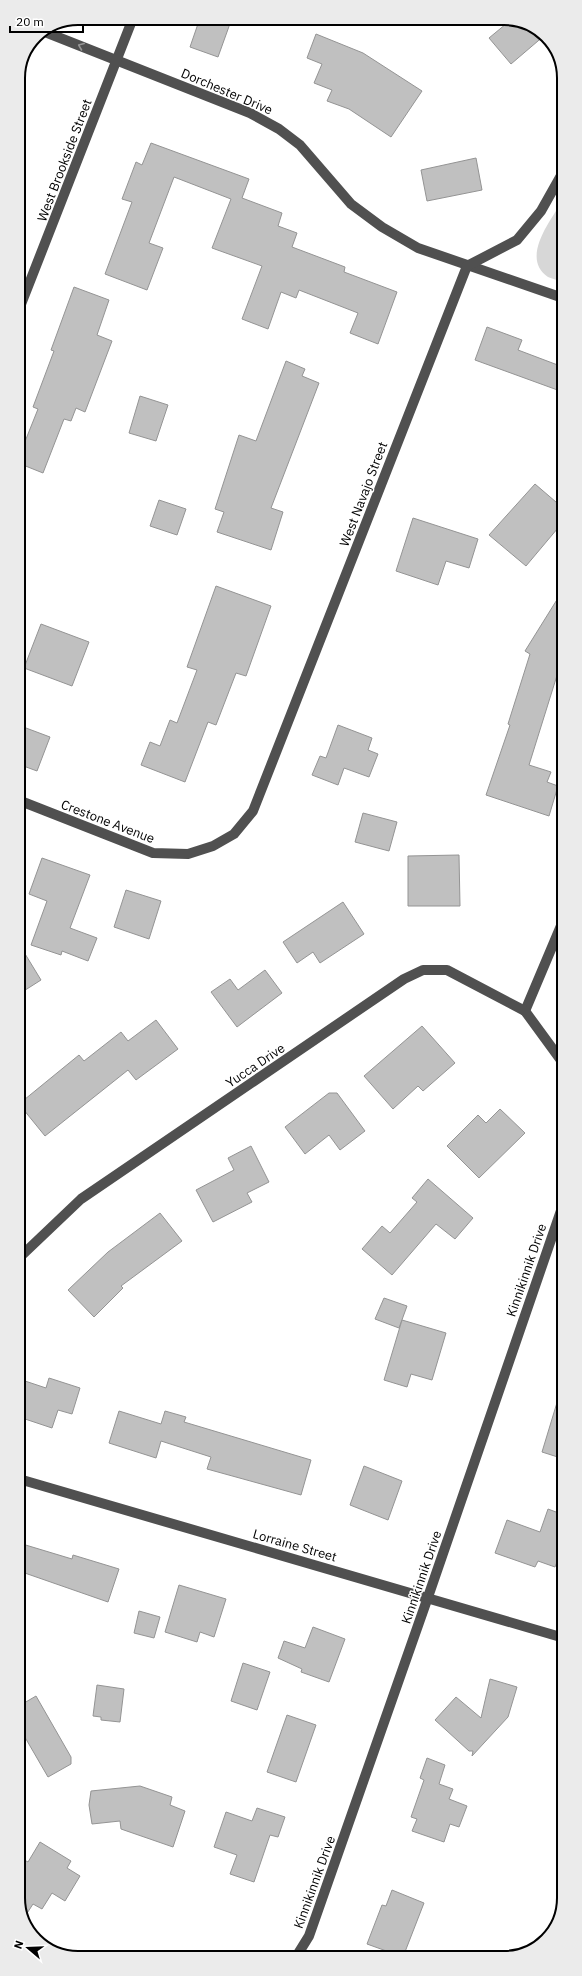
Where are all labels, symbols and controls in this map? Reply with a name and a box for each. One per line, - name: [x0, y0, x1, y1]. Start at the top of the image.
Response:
- scale bar: [10, 8, 83, 34]
- text: 20 m: [16, 14, 44, 29]
- one-way arrow: [77, 43, 85, 51]
- street label: Dorchester Drive: [179, 65, 275, 118]
- street label: West Brookside Street: [33, 97, 96, 224]
- street label: West Navajo Street: [336, 439, 391, 549]
- street label: Crestone Avenue: [59, 796, 157, 847]
- street label: Yucca Drive: [222, 1039, 288, 1091]
- street label: Kinnikinnik Drive: [503, 1221, 550, 1319]
- street label: Lorraine Street: [251, 1525, 339, 1566]
- street label: Kinnikinnik Drive: [398, 1528, 445, 1626]
- street label: Kinnikinnik Drive: [290, 1833, 339, 1931]
- north arrow: [8, 1928, 48, 1968]
- text: N: [11, 1939, 26, 1951]

